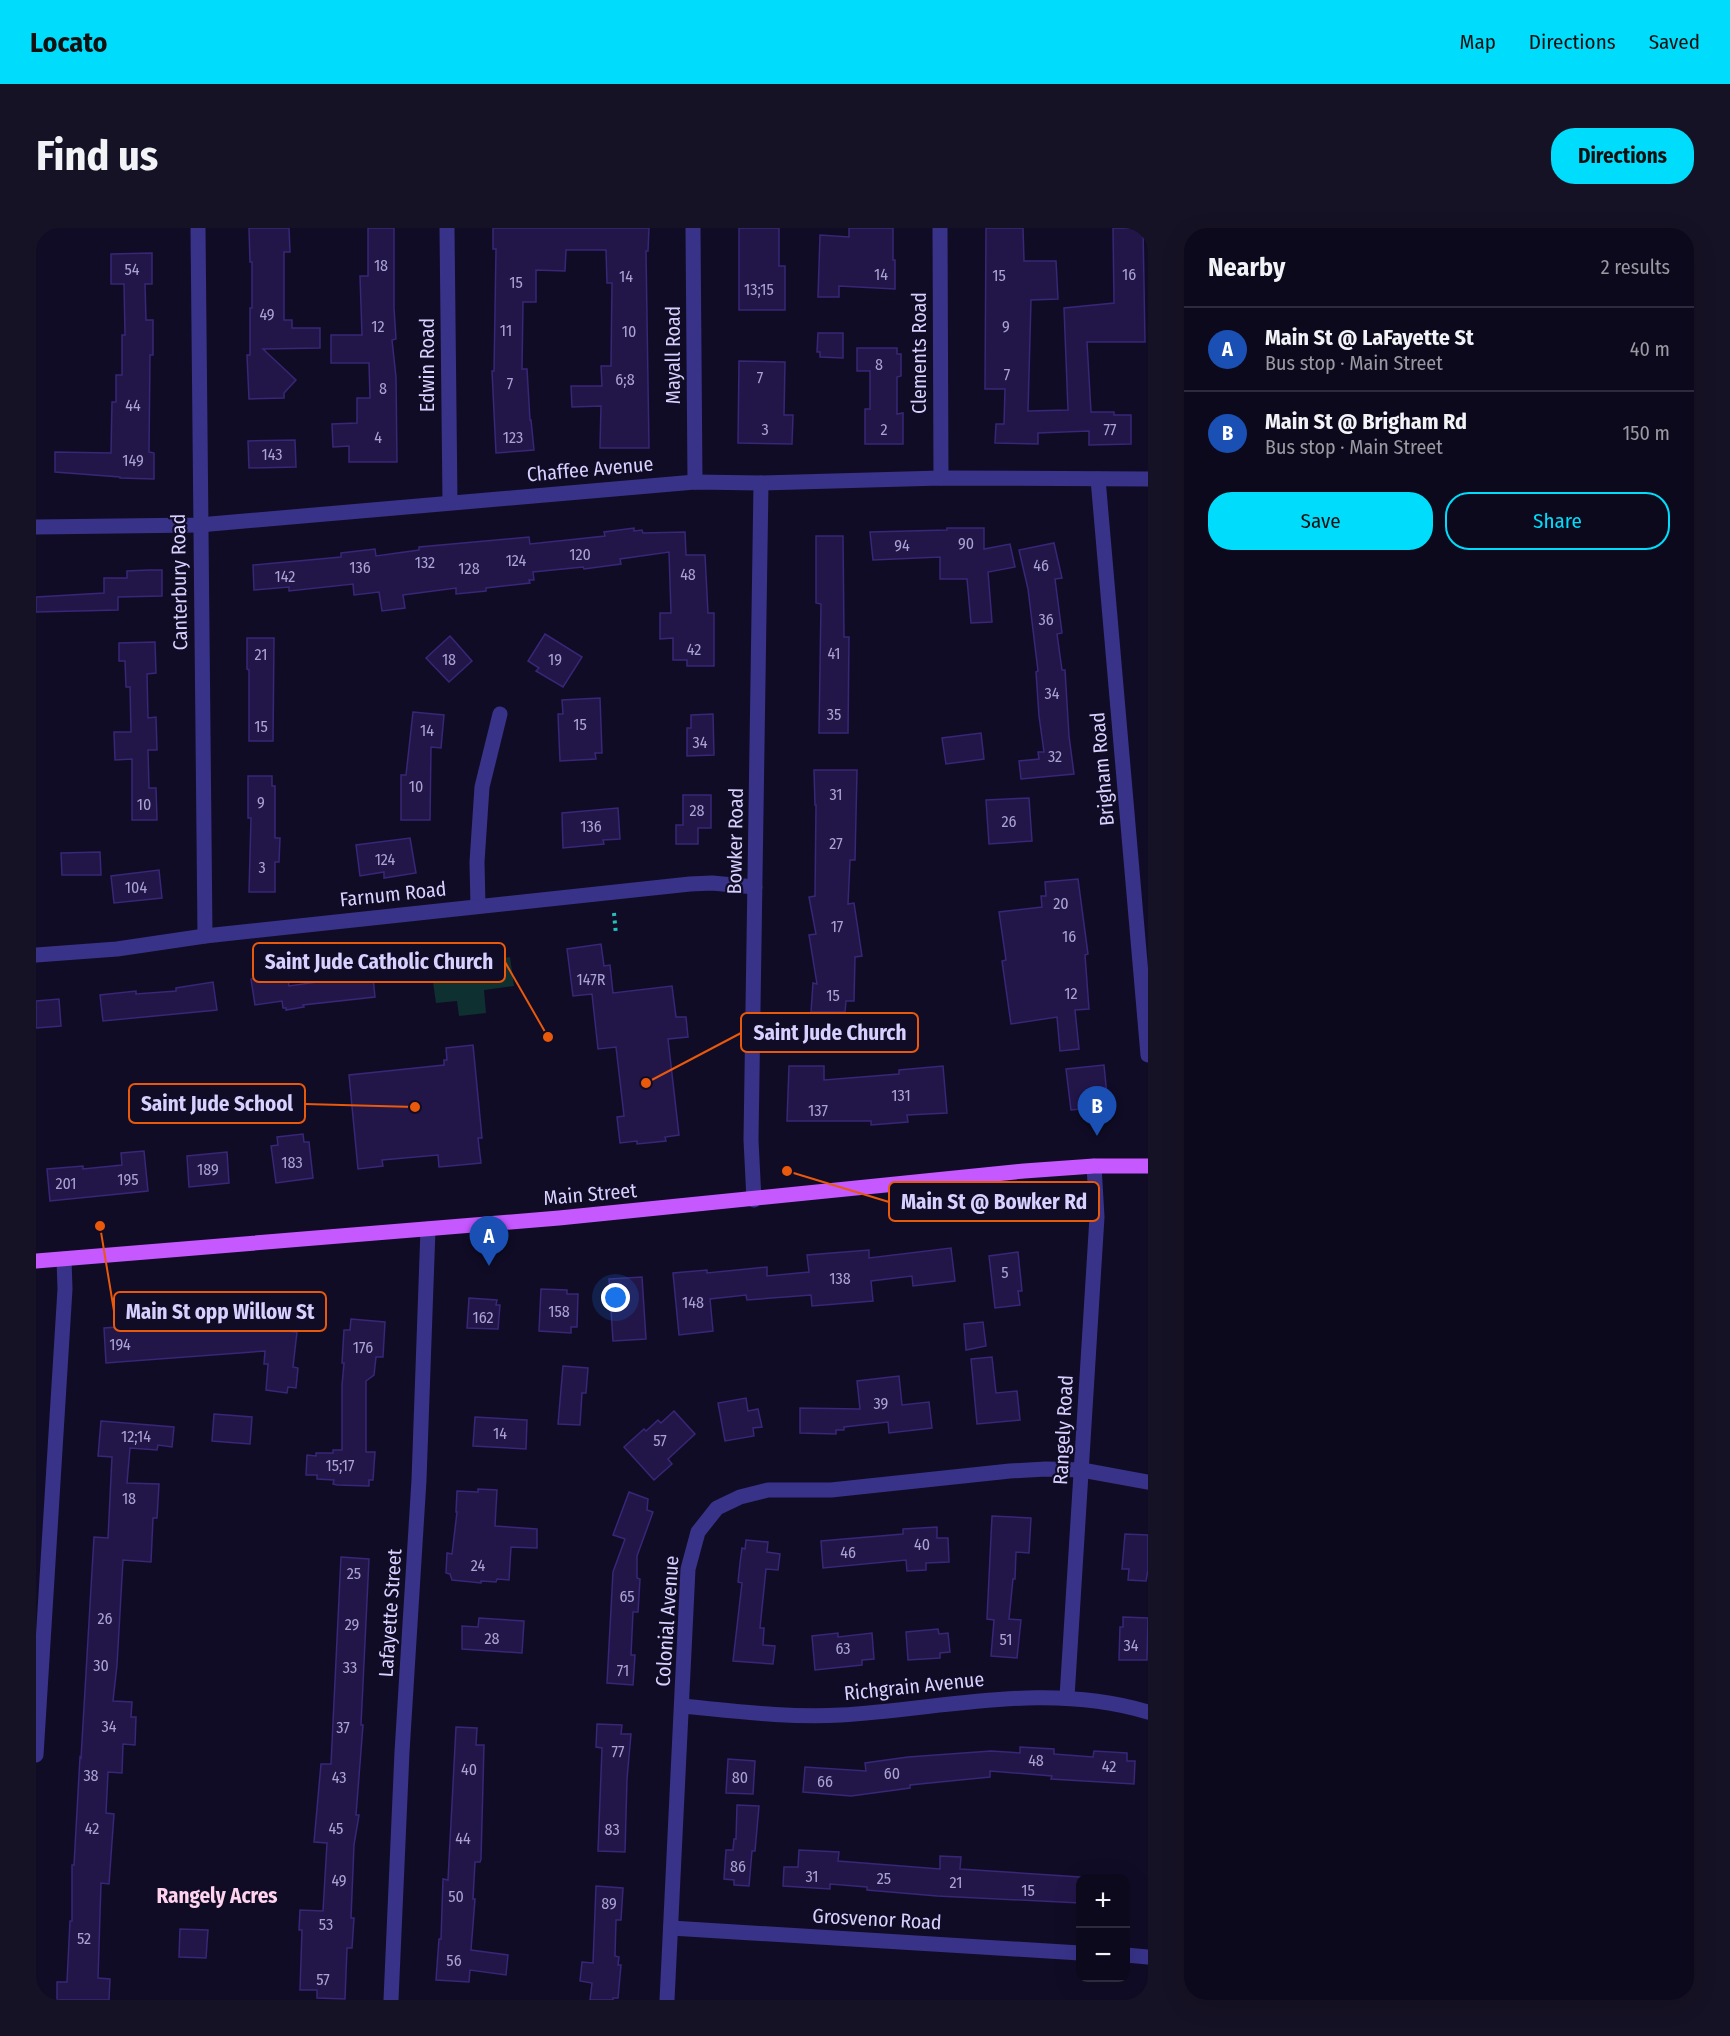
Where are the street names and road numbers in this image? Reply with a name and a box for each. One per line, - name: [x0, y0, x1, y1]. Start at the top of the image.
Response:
- street label: Clements Road: [907, 292, 931, 414]
- street label: Mayall Road: [661, 306, 685, 404]
- street label: Edwin Road: [415, 318, 439, 412]
- street label: Chaffee Avenue: [526, 452, 654, 486]
- street label: Canterbury Road: [166, 514, 192, 650]
- street label: Brigham Road: [1085, 711, 1119, 827]
- street label: Bowker Road: [722, 787, 748, 895]
- street label: Farnum Road: [339, 876, 447, 912]
- street label: Main Street: [542, 1178, 638, 1210]
- street label: Rangely Road: [1048, 1374, 1078, 1486]
- street label: Lafayette Street: [374, 1547, 407, 1678]
- street label: Colonial Avenue: [650, 1555, 684, 1687]
- street label: Richgrain Avenue: [843, 1667, 985, 1705]
- street label: Grosvenor Road: [812, 1904, 942, 1934]

